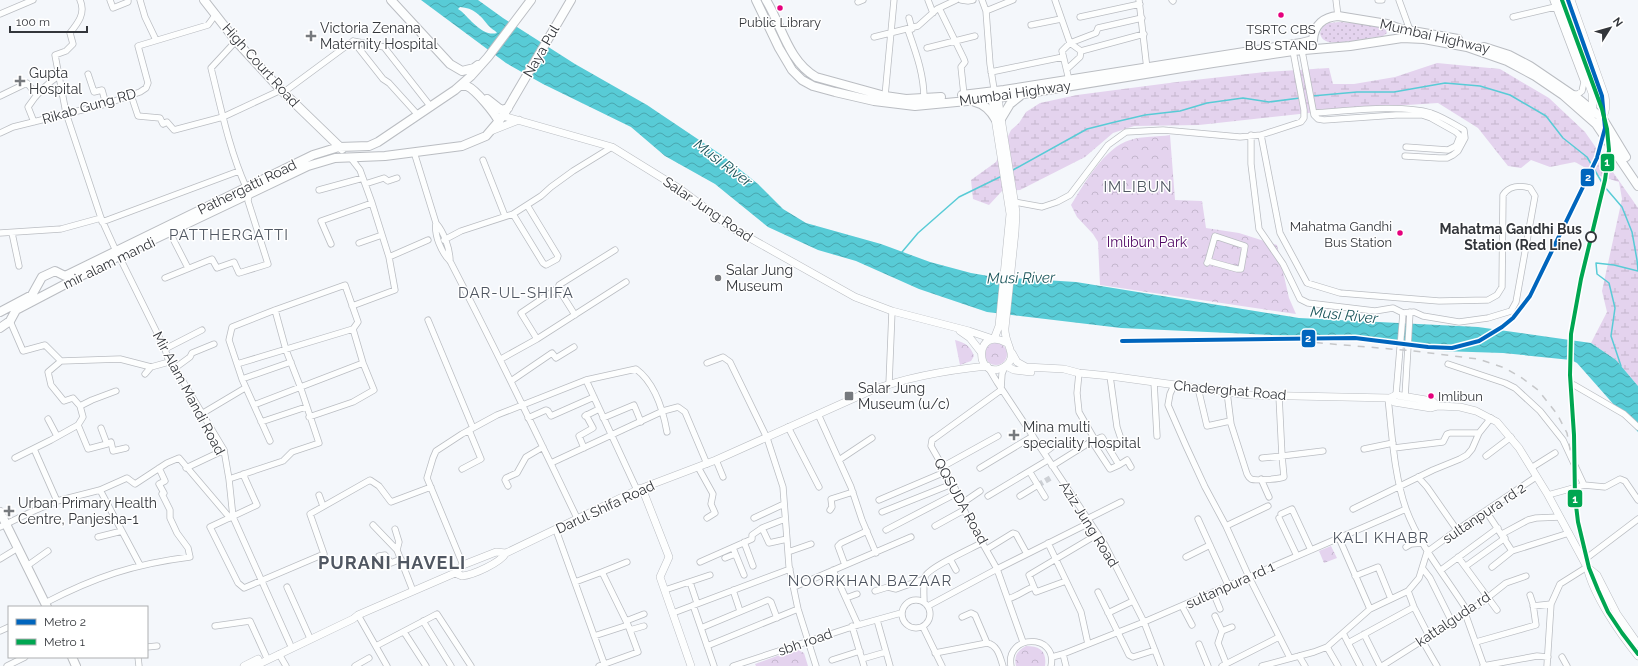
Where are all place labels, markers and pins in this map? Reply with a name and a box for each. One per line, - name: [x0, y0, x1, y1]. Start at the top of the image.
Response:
- marker: Public Library: [775, 3, 785, 13]
- marker: TSRTC CBS BUS STAND: [1276, 10, 1286, 20]
- place label: Public Library: [739, 15, 821, 30]
- place label: Victoria Zenana Maternity Hospital: [320, 20, 437, 52]
- place label: TSRTC CBS BUS STAND: [1245, 22, 1317, 53]
- marker: Victoria Zenana Maternity Hospital: [305, 30, 317, 42]
- place label: Gupta Hospital: [29, 65, 82, 97]
- marker: Gupta Hospital: [14, 75, 26, 87]
- place label: Mahatma Gandhi Bus Station: [1290, 219, 1392, 250]
- place label: Mahatma Gandhi Bus Station (Red Line): [1440, 221, 1582, 253]
- marker: Mahatma Gandhi Bus Station: [1395, 228, 1405, 238]
- marker: Mahatma Gandhi Bus Station (Red Line): [1585, 231, 1597, 243]
- place label: Salar Jung Museum: [726, 262, 793, 294]
- marker: Salar Jung Museum: [713, 273, 723, 283]
- place label: Salar Jung Museum (u/c): [858, 380, 950, 412]
- place label: Imlibun: [1438, 389, 1483, 404]
- marker: Salar Jung Museum (u/c): [843, 390, 855, 402]
- marker: Imlibun: [1426, 391, 1436, 401]
- place label: Mina multi speciality Hospital: [1023, 419, 1141, 451]
- marker: Mina multi speciality Hospital: [1008, 429, 1020, 441]
- place label: Urban Primary Health Centre, Panjesha-1: [18, 495, 157, 527]
- marker: Urban Primary Health Centre, Panjesha-1: [3, 505, 15, 517]

